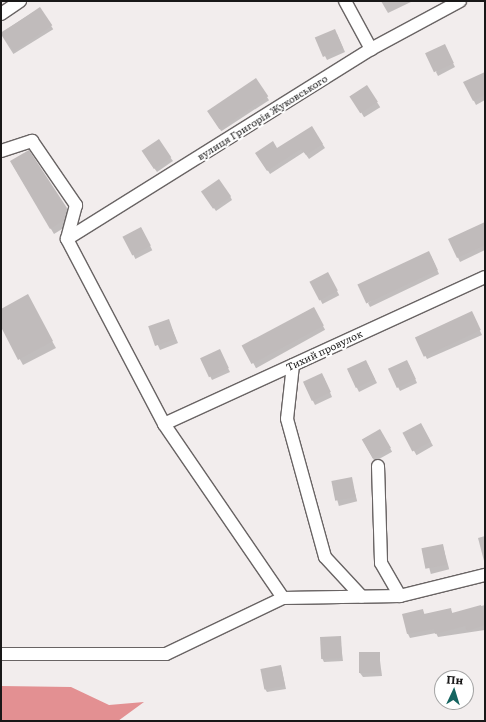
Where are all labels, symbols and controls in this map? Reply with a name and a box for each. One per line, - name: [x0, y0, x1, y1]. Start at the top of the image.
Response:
- street label: вулиця Григорія Жуковського: [195, 72, 329, 162]
- street label: Тихий провулок: [284, 327, 364, 373]
- north arrow: [434, 670, 474, 710]
- text: Пн: [446, 670, 464, 688]

